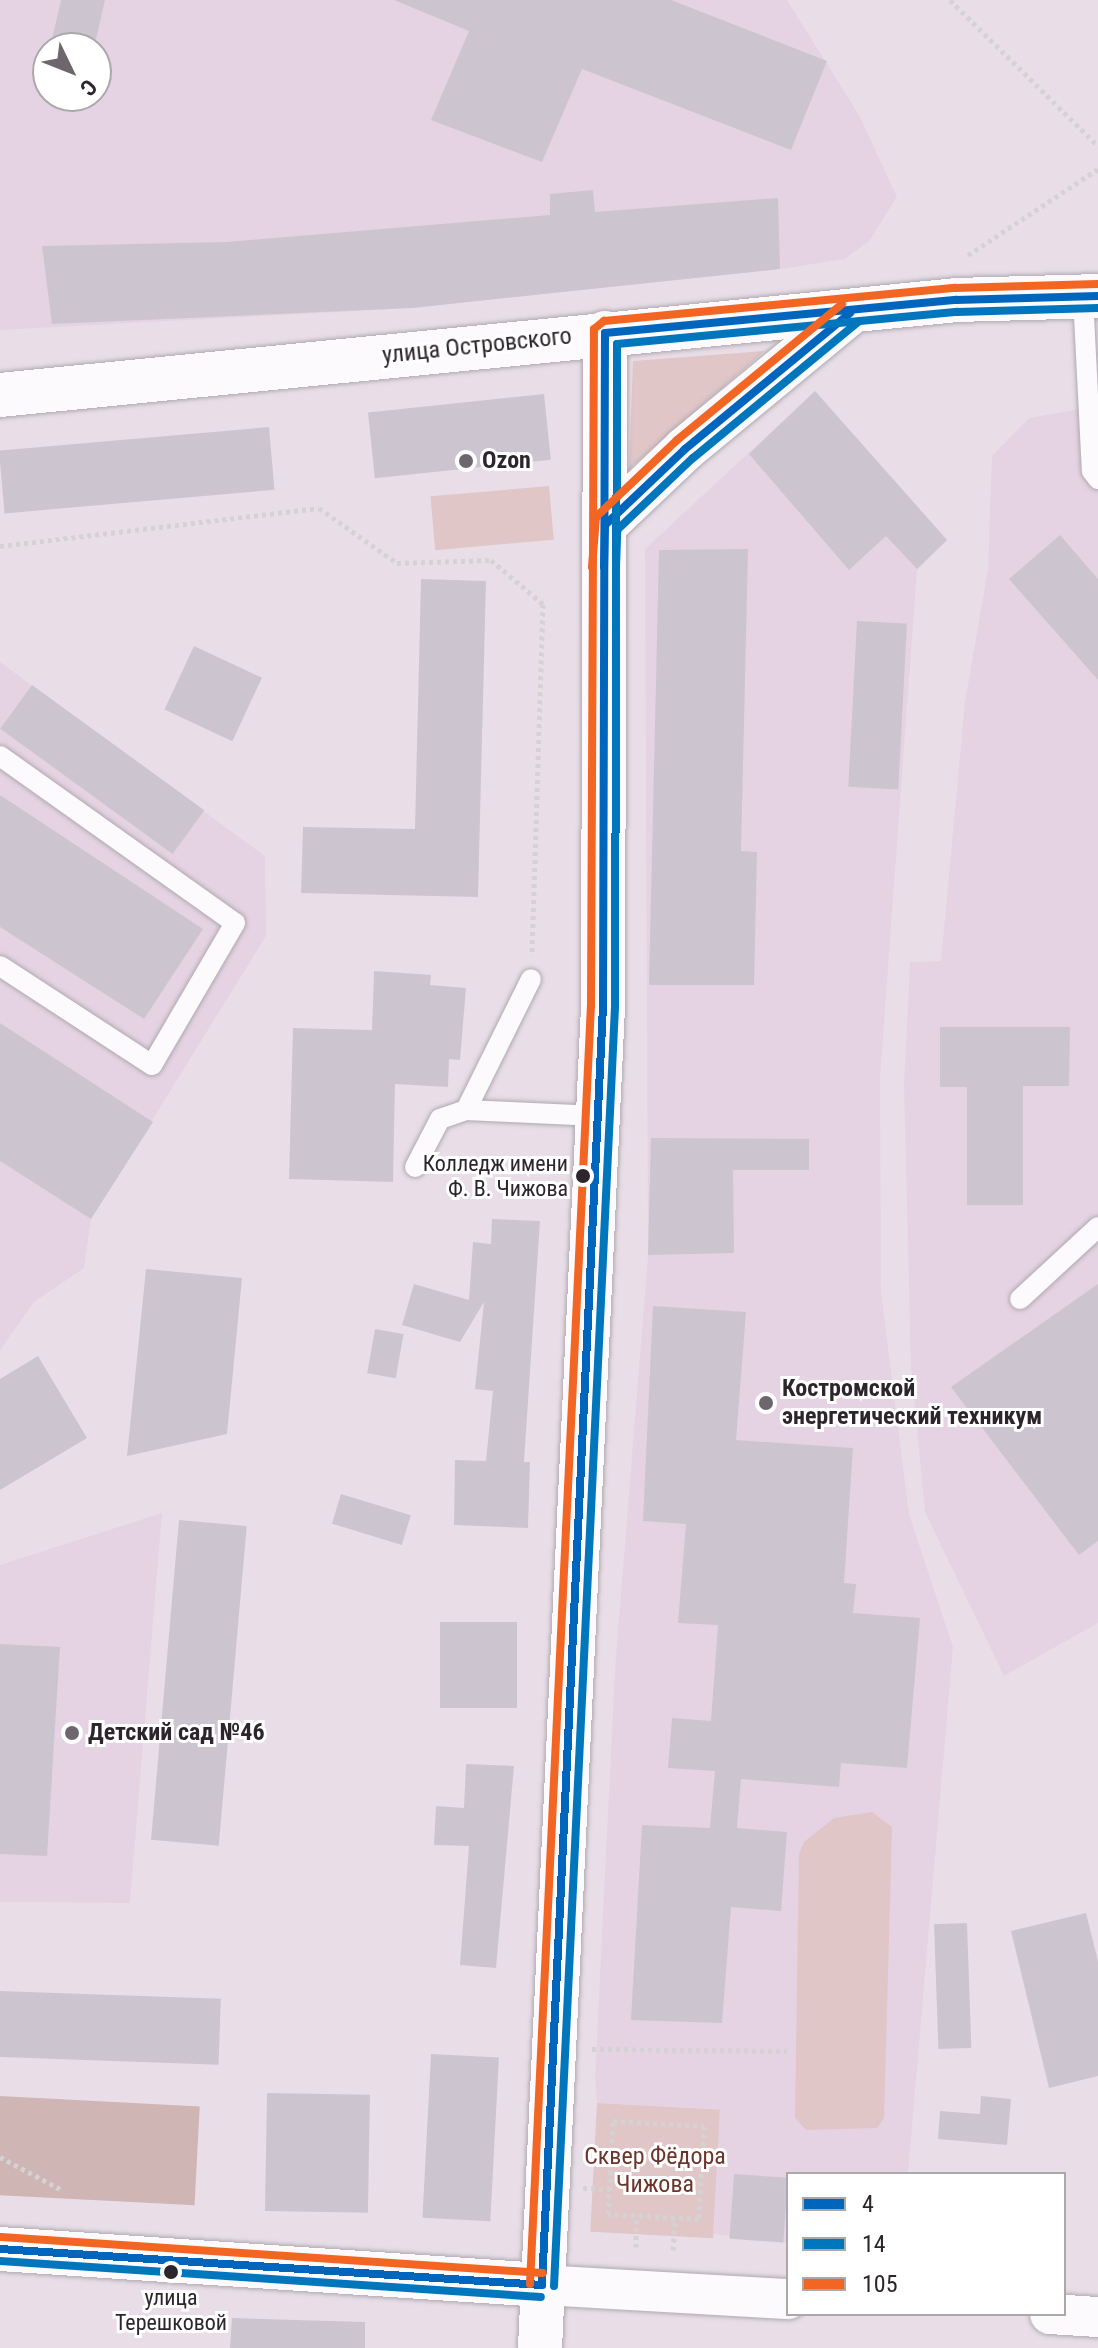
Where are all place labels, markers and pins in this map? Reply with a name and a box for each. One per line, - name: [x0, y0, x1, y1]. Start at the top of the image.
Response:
- place label: Ozon: [482, 447, 531, 475]
- marker: Ozon: [457, 452, 475, 470]
- place label: Колледж имени Ф. В. Чижова: [423, 1150, 568, 1202]
- marker: Колледж имени Ф. В. Чижова: [575, 1168, 591, 1184]
- place label: Костромской энергетический техникум: [782, 1375, 1042, 1431]
- marker: Костромской энергетический техникум: [757, 1394, 775, 1412]
- place label: Детский сад №46: [88, 1719, 265, 1747]
- marker: Детский сад №46: [63, 1724, 81, 1742]
- marker: улица Терешковой: [163, 2264, 179, 2280]
- place label: улица Терешковой: [115, 2284, 227, 2336]

